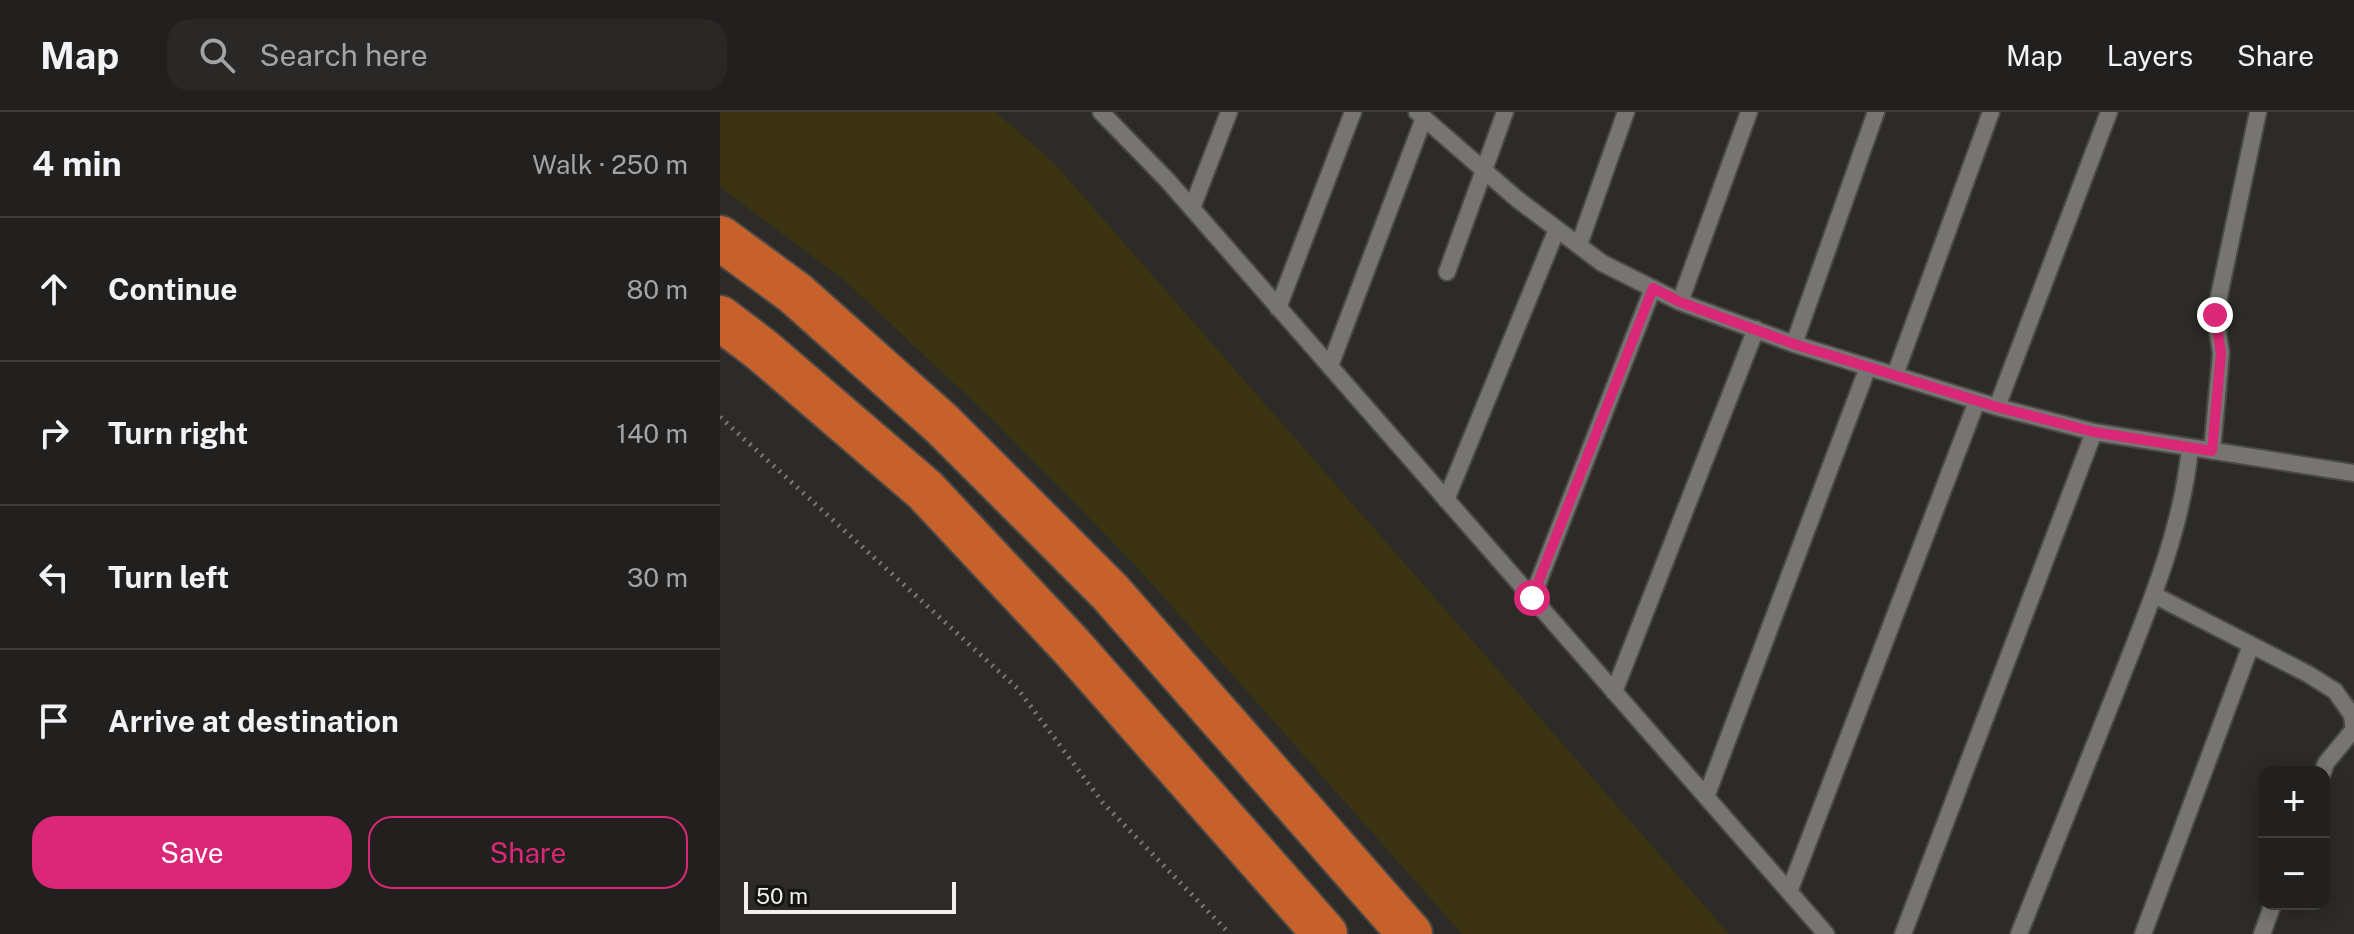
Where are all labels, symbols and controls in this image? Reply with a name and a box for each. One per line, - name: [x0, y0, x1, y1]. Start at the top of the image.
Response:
- search box: [167, 19, 727, 91]
- text: Map: [40, 33, 119, 78]
- icon: search: [195, 33, 239, 77]
- text: Search here: [259, 37, 428, 73]
- text: Map: [2006, 39, 2063, 72]
- text: Layers: [2107, 39, 2193, 72]
- text: Share: [2237, 39, 2314, 72]
- text: 4 min: [32, 144, 122, 184]
- text: Walk · 250 m: [532, 149, 688, 180]
- icon: ahead: [32, 267, 76, 311]
- text: Continue: [108, 271, 238, 307]
- text: 80 m: [627, 274, 688, 305]
- route end: [2197, 297, 2233, 333]
- icon: right: [32, 411, 76, 455]
- text: Turn right: [108, 415, 248, 451]
- text: 140 m: [616, 418, 688, 449]
- icon: left: [32, 555, 76, 599]
- text: Turn left: [108, 559, 229, 595]
- text: 30 m: [627, 562, 688, 593]
- route start: [1514, 580, 1550, 616]
- icon: arrive: [32, 699, 76, 743]
- text: Arrive at destination: [108, 703, 399, 739]
- map controls: [2258, 766, 2330, 910]
- button: +: [2258, 766, 2330, 838]
- button: Save: [32, 816, 352, 889]
- button: Share: [368, 816, 688, 889]
- button: −: [2258, 838, 2330, 910]
- scale bar: [744, 878, 956, 914]
- text: 50 m: [756, 883, 808, 909]

